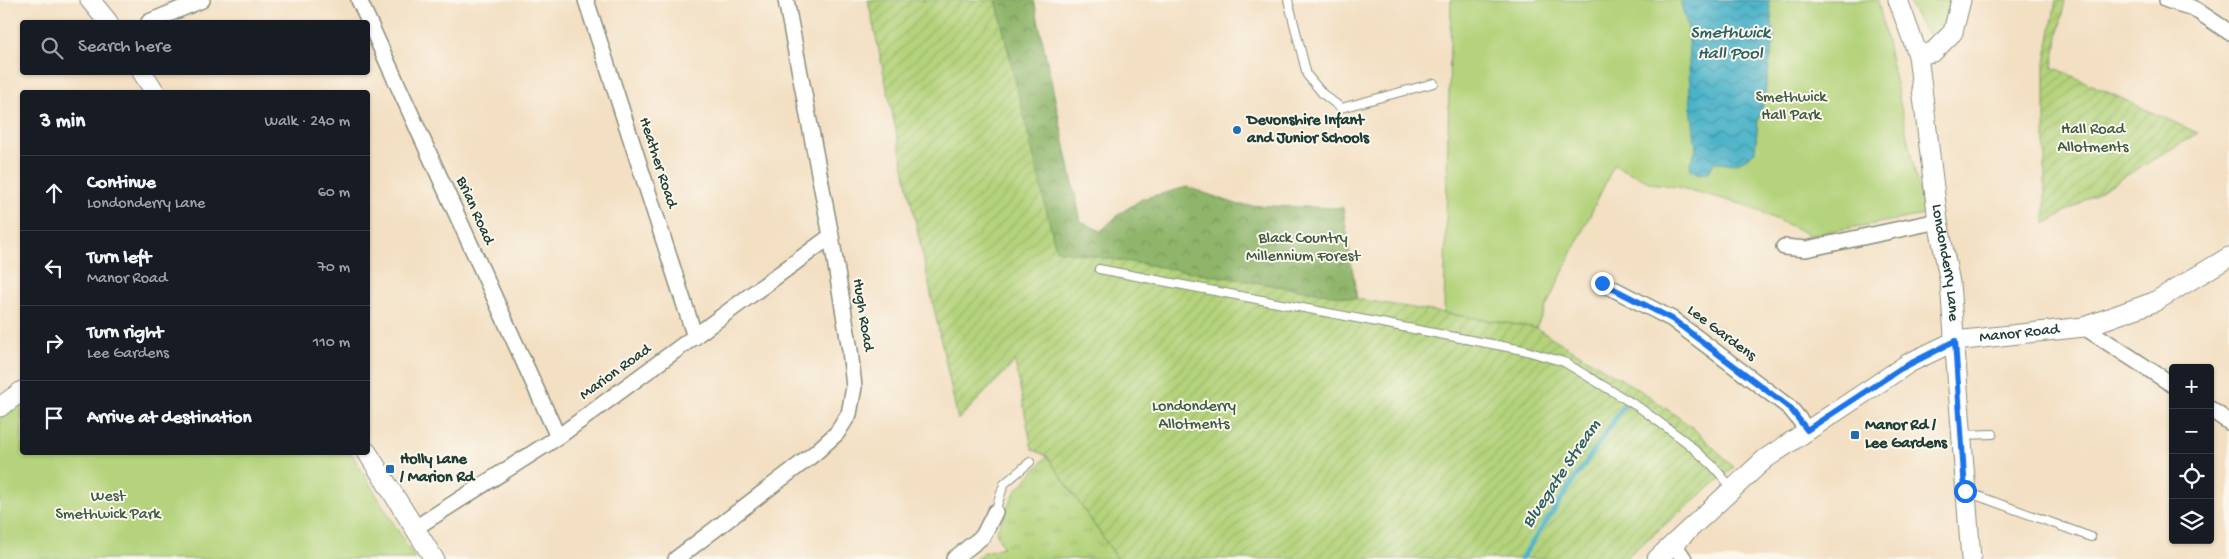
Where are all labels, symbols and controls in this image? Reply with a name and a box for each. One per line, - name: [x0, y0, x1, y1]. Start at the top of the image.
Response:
- search box: [20, 20, 370, 75]
- water label: Smethwick Hall Pool: [1690, 23, 1772, 65]
- icon: search: [38, 34, 66, 62]
- text: Search here: [78, 36, 172, 59]
- park label: Smethwick Hall Park: [1756, 89, 1828, 126]
- text: 3 min: [40, 110, 85, 135]
- place label: Devonshire Infant and Junior Schools: [1245, 111, 1370, 149]
- text: Walk · 240 m: [265, 113, 350, 132]
- street label: Heather Road: [633, 115, 681, 212]
- park label: Hall Road Allotments: [2058, 121, 2130, 158]
- marker: Devonshire Infant and Junior Schools: [1231, 124, 1243, 136]
- text: Continue: [87, 172, 156, 195]
- street label: Brian Road: [450, 173, 498, 249]
- icon: ahead: [40, 179, 68, 207]
- text: 60 m: [318, 184, 350, 203]
- text: Londonderry Lane: [87, 195, 205, 214]
- street label: Londonderry Lane: [1927, 203, 1962, 323]
- park label: Black Country Millennium Forest: [1246, 230, 1361, 267]
- text: Turn left: [87, 247, 151, 270]
- icon: left: [40, 254, 68, 282]
- text: 70 m: [317, 259, 350, 278]
- text: Manor Road: [87, 270, 167, 289]
- route end: [1591, 272, 1614, 295]
- street label: Hugh Road: [847, 277, 877, 354]
- street label: Lee Gardens: [1683, 302, 1760, 367]
- street label: Manor Road: [1978, 320, 2062, 348]
- text: Turn right: [87, 322, 163, 345]
- icon: right: [40, 329, 68, 357]
- text: 110 m: [313, 334, 350, 353]
- street label: Marion Road: [577, 340, 657, 405]
- text: Lee Gardens: [87, 345, 169, 364]
- map controls: [2169, 364, 2214, 544]
- button: +: [2169, 364, 2214, 409]
- park label: Londonderry Allotments: [1152, 398, 1236, 435]
- icon: arrive: [40, 404, 68, 432]
- text: Arrive at destination: [87, 407, 251, 430]
- button: −: [2169, 409, 2214, 454]
- water label: Bluegate Stream: [1518, 416, 1606, 532]
- place label: Manor Rd / Lee Gardens: [1865, 417, 1948, 454]
- marker: Manor Rd / Lee Gardens: [1849, 429, 1861, 441]
- place label: Holly Lane / Marion Rd: [399, 451, 476, 488]
- button: locate: [2169, 454, 2214, 499]
- marker: Holly Lane / Marion Rd: [384, 463, 396, 475]
- route start: [1954, 480, 1977, 503]
- park label: West Smethwick Park: [56, 488, 162, 525]
- button: layers: [2169, 499, 2214, 544]

